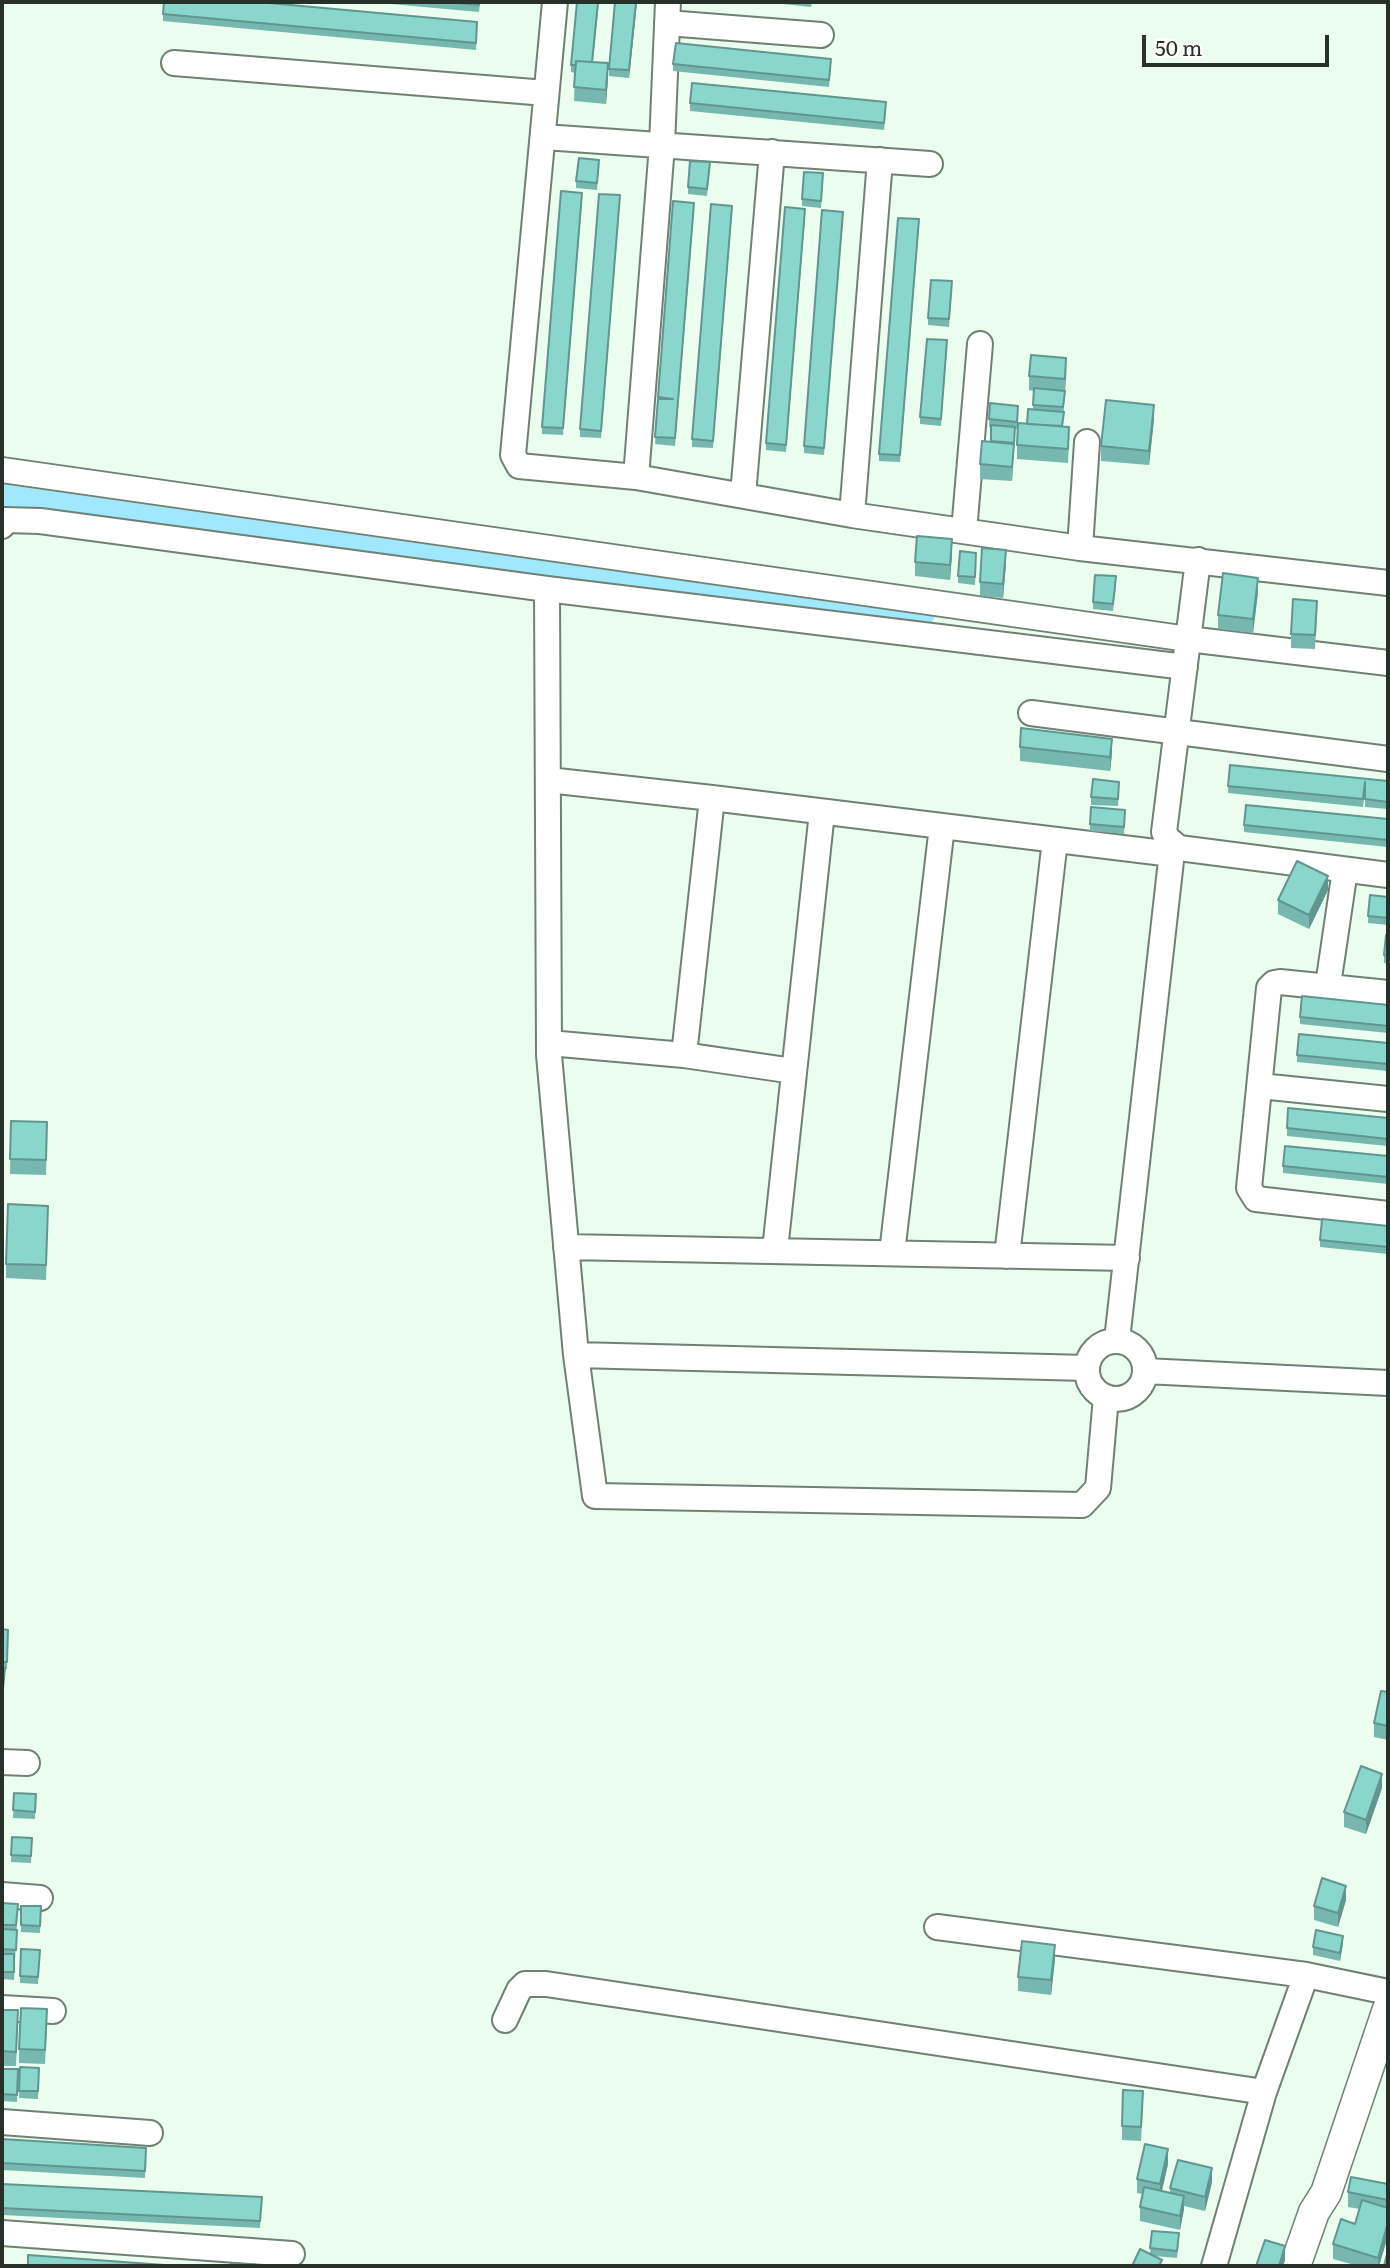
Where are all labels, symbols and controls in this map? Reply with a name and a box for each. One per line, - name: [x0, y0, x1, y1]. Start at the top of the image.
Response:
- scale bar: [1145, 21, 1332, 65]
- text: 50 m: [1155, 31, 1202, 62]

